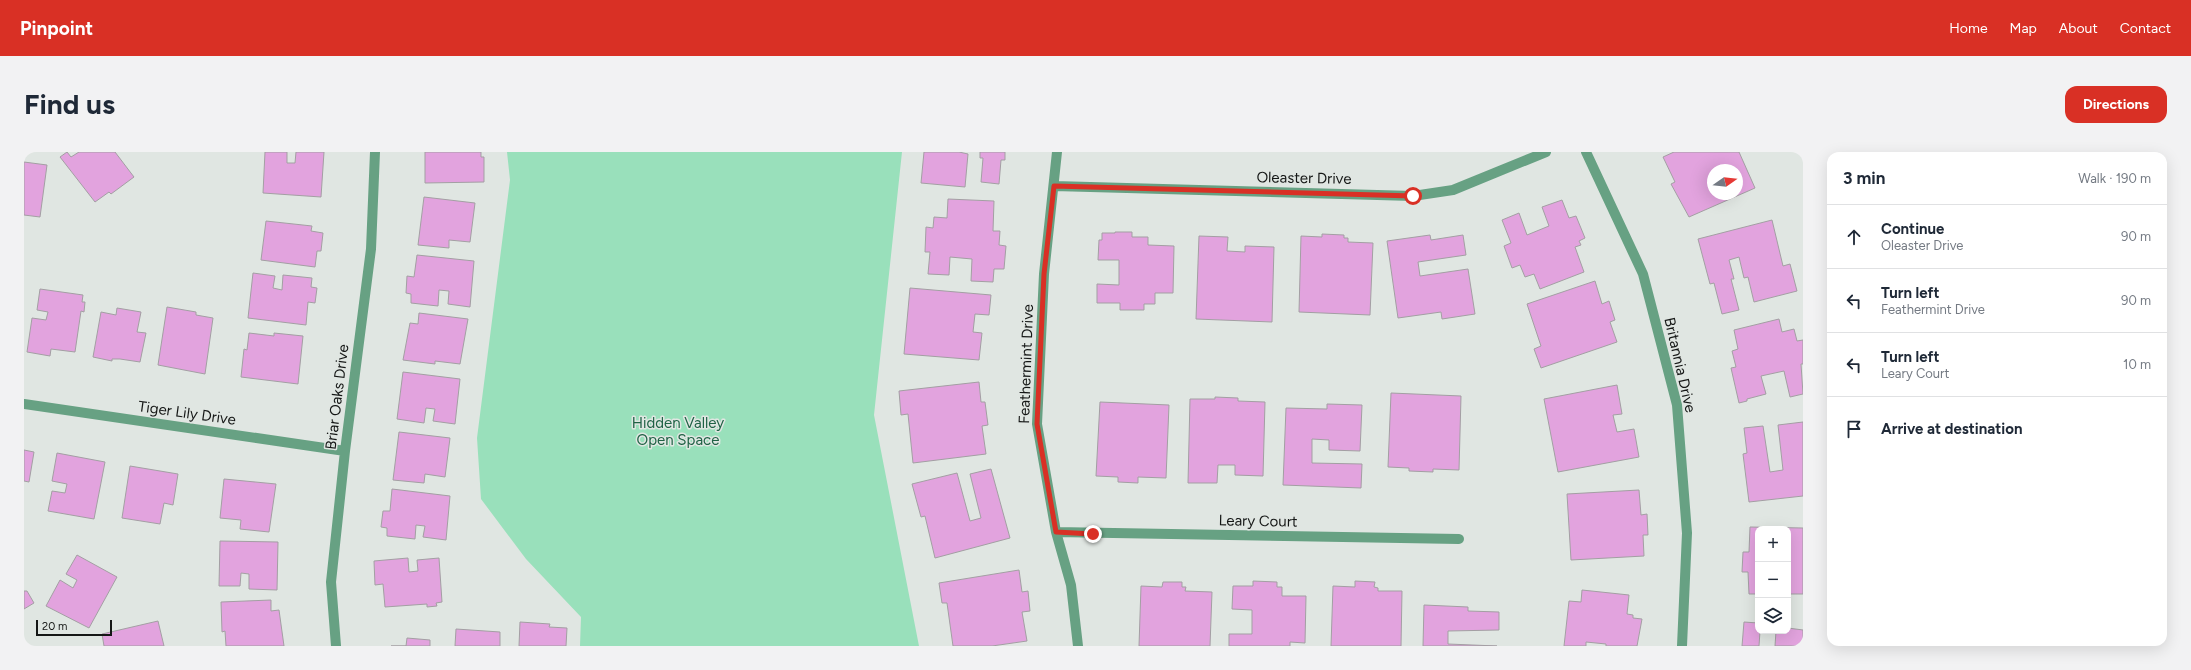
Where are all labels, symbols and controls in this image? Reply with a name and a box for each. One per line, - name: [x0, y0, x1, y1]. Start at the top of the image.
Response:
- text: Pinpoint: [20, 17, 93, 40]
- text: Home: [1949, 20, 1988, 37]
- text: Map: [2010, 20, 2037, 37]
- text: About: [2059, 20, 2098, 37]
- text: Contact: [2120, 20, 2171, 37]
- button: Directions: [2065, 86, 2167, 123]
- text: Find us: [24, 87, 115, 121]
- north arrow: [1707, 164, 1743, 200]
- street label: Oleaster Drive: [1256, 168, 1352, 188]
- text: 3 min: [1843, 168, 1885, 188]
- text: Walk · 190 m: [2078, 171, 2151, 186]
- route start: [1404, 187, 1422, 205]
- text: Continue: [1881, 220, 1944, 238]
- icon: ahead: [1843, 226, 1865, 248]
- text: 90 m: [2121, 229, 2151, 244]
- text: Oleaster Drive: [1881, 238, 1963, 253]
- text: Turn left: [1881, 284, 1939, 302]
- icon: left: [1843, 290, 1865, 312]
- text: 90 m: [2121, 293, 2151, 308]
- text: Feathermint Drive: [1881, 302, 1985, 317]
- street label: Feathermint Drive: [1015, 304, 1037, 424]
- street label: Britannia Drive: [1660, 316, 1700, 414]
- street label: Briar Oaks Drive: [322, 343, 352, 451]
- text: Turn left: [1881, 348, 1939, 366]
- icon: left: [1843, 354, 1865, 376]
- text: 10 m: [2123, 357, 2151, 372]
- text: Leary Court: [1881, 366, 1949, 381]
- street label: Tiger Lily Drive: [137, 397, 237, 429]
- park label: Hidden Valley Open Space: [632, 414, 724, 449]
- icon: arrive: [1843, 418, 1865, 440]
- text: Arrive at destination: [1881, 420, 2022, 438]
- street label: Leary Court: [1218, 511, 1298, 531]
- route end: [1084, 525, 1102, 543]
- map controls: [1755, 526, 1791, 634]
- button: +: [1755, 526, 1791, 562]
- button: −: [1755, 562, 1791, 598]
- button: layers: [1755, 598, 1791, 634]
- scale bar: [36, 618, 112, 637]
- text: 20 m: [42, 620, 67, 633]

